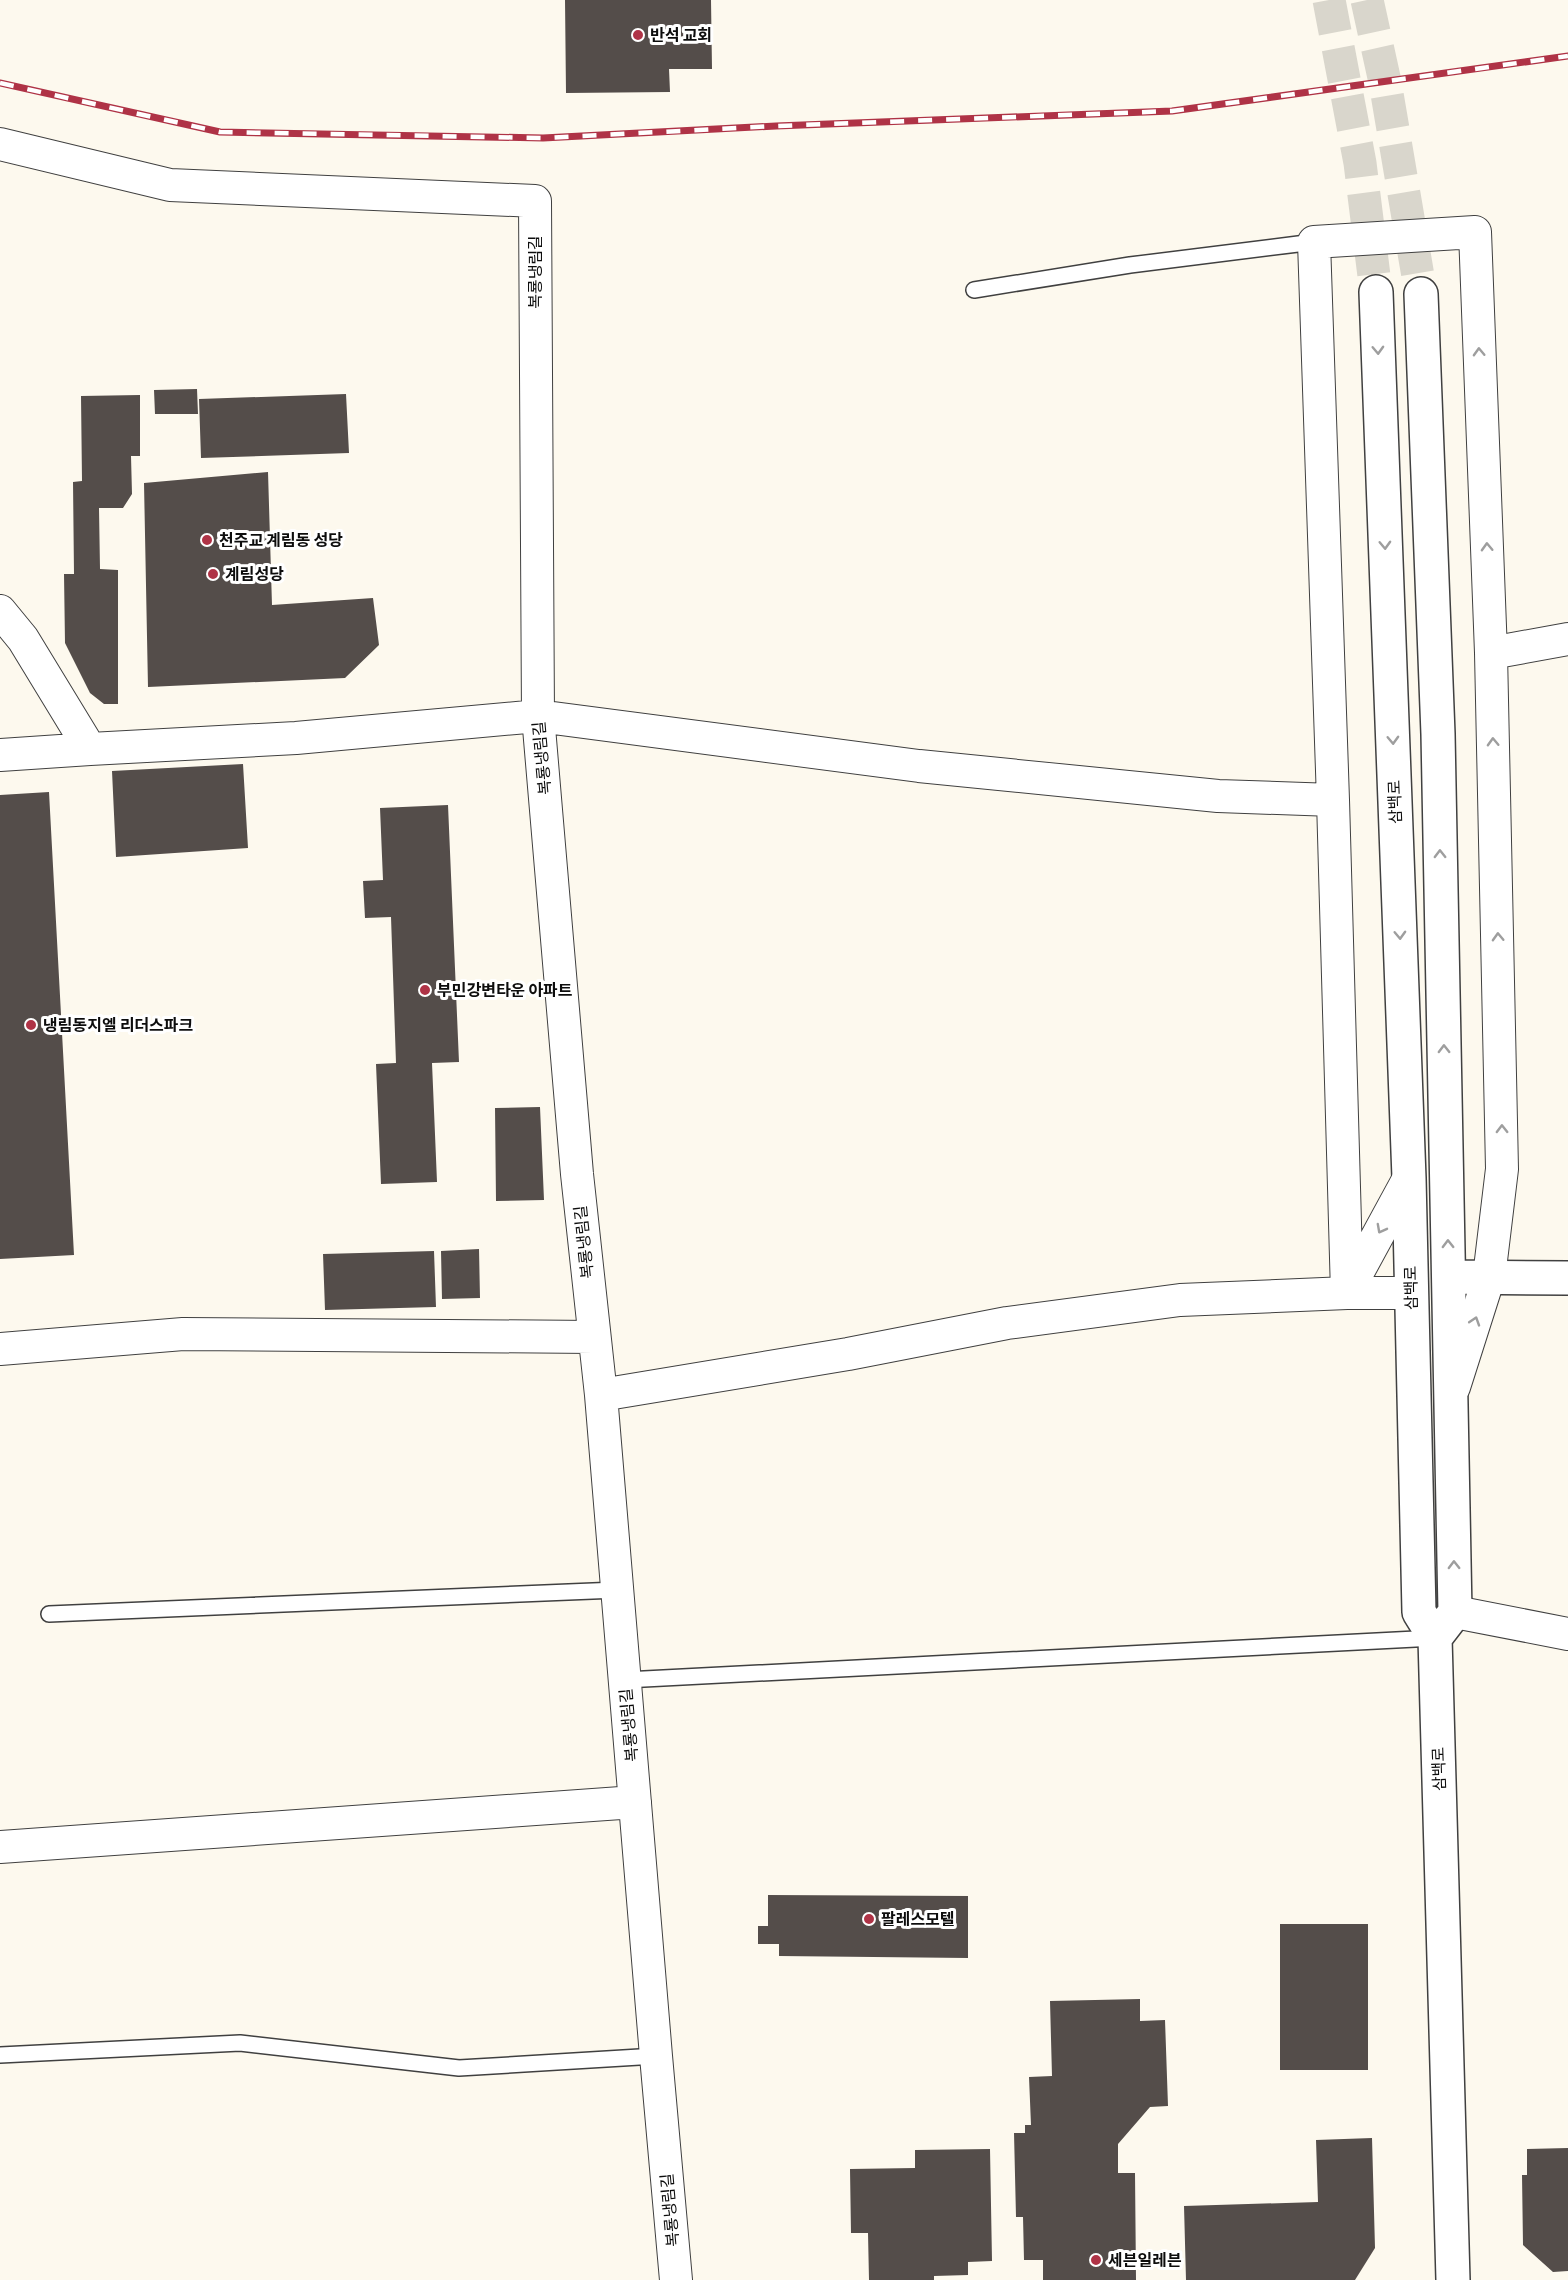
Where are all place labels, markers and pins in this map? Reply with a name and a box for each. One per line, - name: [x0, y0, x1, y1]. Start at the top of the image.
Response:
- place label: 반석 교회: [650, 27, 712, 44]
- marker: 반석 교회: [631, 28, 645, 42]
- place label: 천주교 계림동 성당: [219, 531, 343, 549]
- marker: 천주교 계림동 성당: [200, 533, 214, 547]
- place label: 계림성당: [225, 566, 284, 583]
- marker: 계림성당: [206, 567, 220, 581]
- place label: 부민강변타운 아파트: [437, 982, 573, 999]
- marker: 부민강변타운 아파트: [418, 983, 432, 997]
- place label: 냉림동지엘 리더스파크: [43, 1017, 194, 1034]
- marker: 냉림동지엘 리더스파크: [24, 1018, 38, 1032]
- place label: 팔레스모텔: [881, 1911, 955, 1928]
- marker: 팔레스모텔: [862, 1912, 876, 1926]
- place label: 세븐일레븐: [1108, 2252, 1182, 2269]
- marker: 세븐일레븐: [1089, 2253, 1103, 2267]

